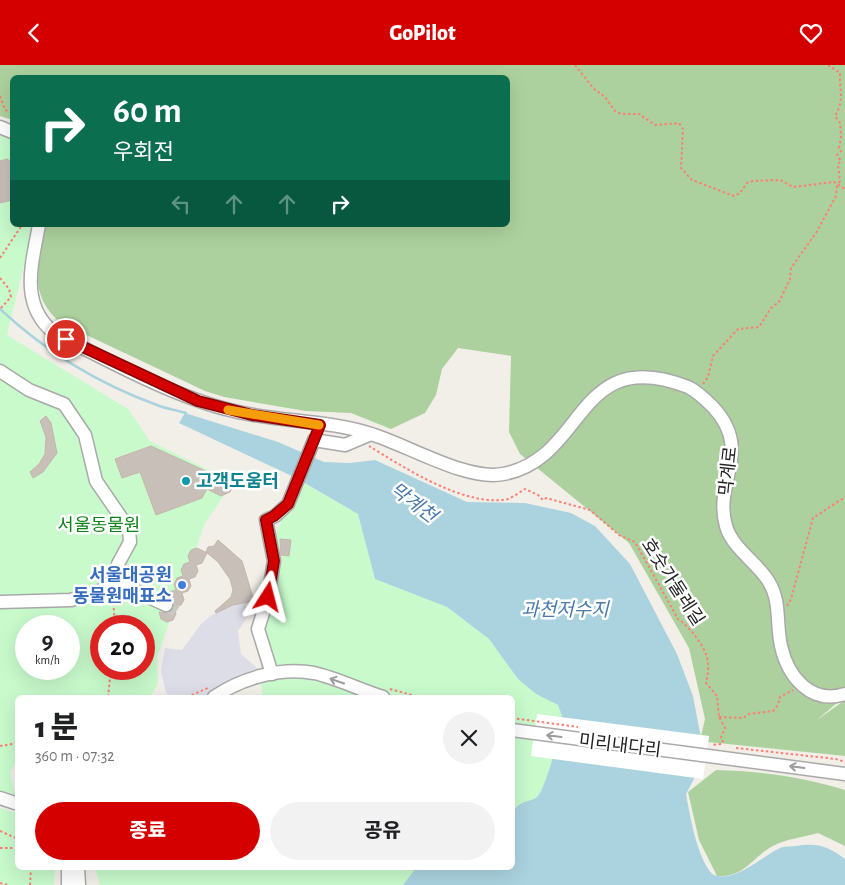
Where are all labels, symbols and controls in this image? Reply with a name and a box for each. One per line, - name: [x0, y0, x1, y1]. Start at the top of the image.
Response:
- icon: back: [20, 19, 48, 47]
- icon: heart: [797, 19, 825, 47]
- text: GoPilot: [389, 22, 456, 44]
- text: 60 m: [113, 94, 182, 129]
- icon: right: [30, 95, 95, 160]
- text: 우회전: [113, 141, 174, 163]
- icon: left: [167, 190, 195, 218]
- icon: ahead: [220, 190, 248, 218]
- icon: ahead: [273, 190, 301, 218]
- icon: right: [326, 190, 354, 218]
- pin: [45, 318, 87, 360]
- icon: arrive: [52, 325, 80, 353]
- street label: 막계로: [715, 445, 741, 497]
- place label: 고객도움터: [196, 472, 279, 491]
- marker: 고객도움터: [180, 475, 192, 487]
- water label: 막계천: [386, 479, 442, 527]
- park label: 서울동물원: [58, 516, 140, 535]
- street label: 호숫가둘레길: [638, 535, 708, 629]
- place label: 서울대공원 동물원매표소: [73, 566, 172, 606]
- position arrow: [241, 570, 293, 622]
- marker: 서울대공원 동물원매표소: [176, 579, 188, 591]
- water label: 과천저수지: [521, 600, 610, 620]
- speed limit sign: 20: [90, 615, 155, 680]
- text: 9: [41, 629, 54, 654]
- text: km/h: [35, 654, 60, 666]
- one-way arrow: [330, 676, 345, 685]
- button: close: [443, 712, 495, 764]
- text: 1 분: [35, 713, 78, 743]
- street label: 미리내다리: [578, 730, 662, 760]
- one-way arrow: [546, 731, 562, 741]
- text: 360 m · 07:32: [35, 748, 115, 764]
- one-way arrow: [789, 762, 805, 772]
- button: 종료: [35, 802, 260, 860]
- button: 공유: [270, 802, 495, 860]

